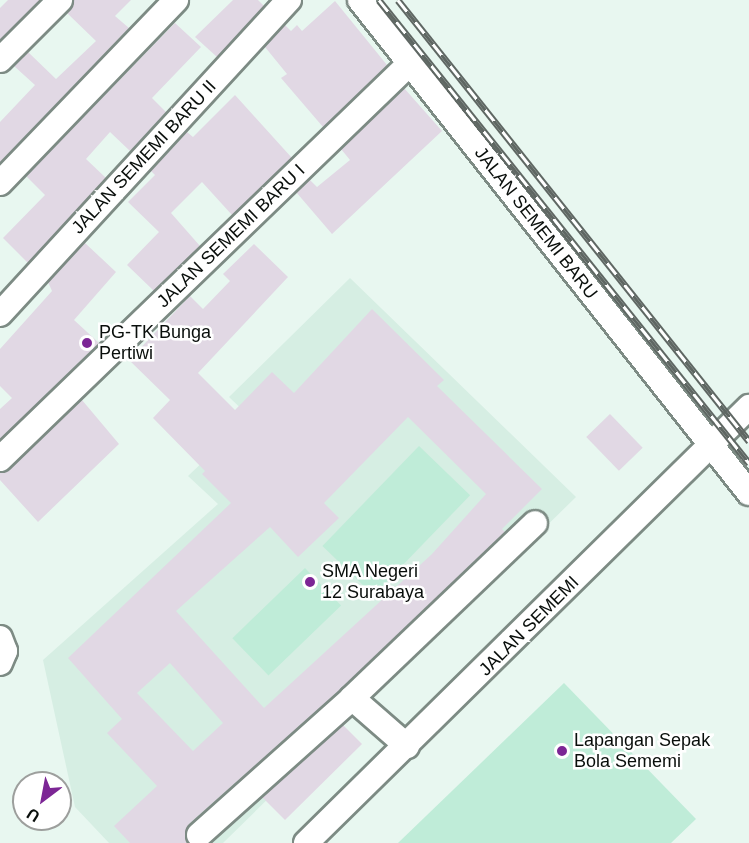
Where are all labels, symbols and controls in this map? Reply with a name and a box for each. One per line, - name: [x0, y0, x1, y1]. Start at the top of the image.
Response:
- street label: JALAN SEMEMI BARU II: [67, 76, 221, 238]
- street label: JALAN SEMEMI BARU: [470, 143, 602, 303]
- street label: JALAN SEMEMI BARU I: [153, 160, 309, 312]
- place label: PG-TK Bunga Pertiwi: [99, 322, 211, 364]
- marker: PG-TK Bunga Pertiwi: [80, 336, 94, 350]
- place label: SMA Negeri 12 Surabaya: [322, 561, 424, 604]
- street label: JALAN SEMEMI: [475, 572, 583, 680]
- marker: SMA Negeri 12 Surabaya: [303, 575, 317, 589]
- place label: Lapangan Sepak Bola Sememi: [574, 730, 710, 772]
- marker: Lapangan Sepak Bola Sememi: [555, 744, 569, 758]
- north arrow: [12, 771, 72, 831]
- text: U: [24, 805, 43, 825]

